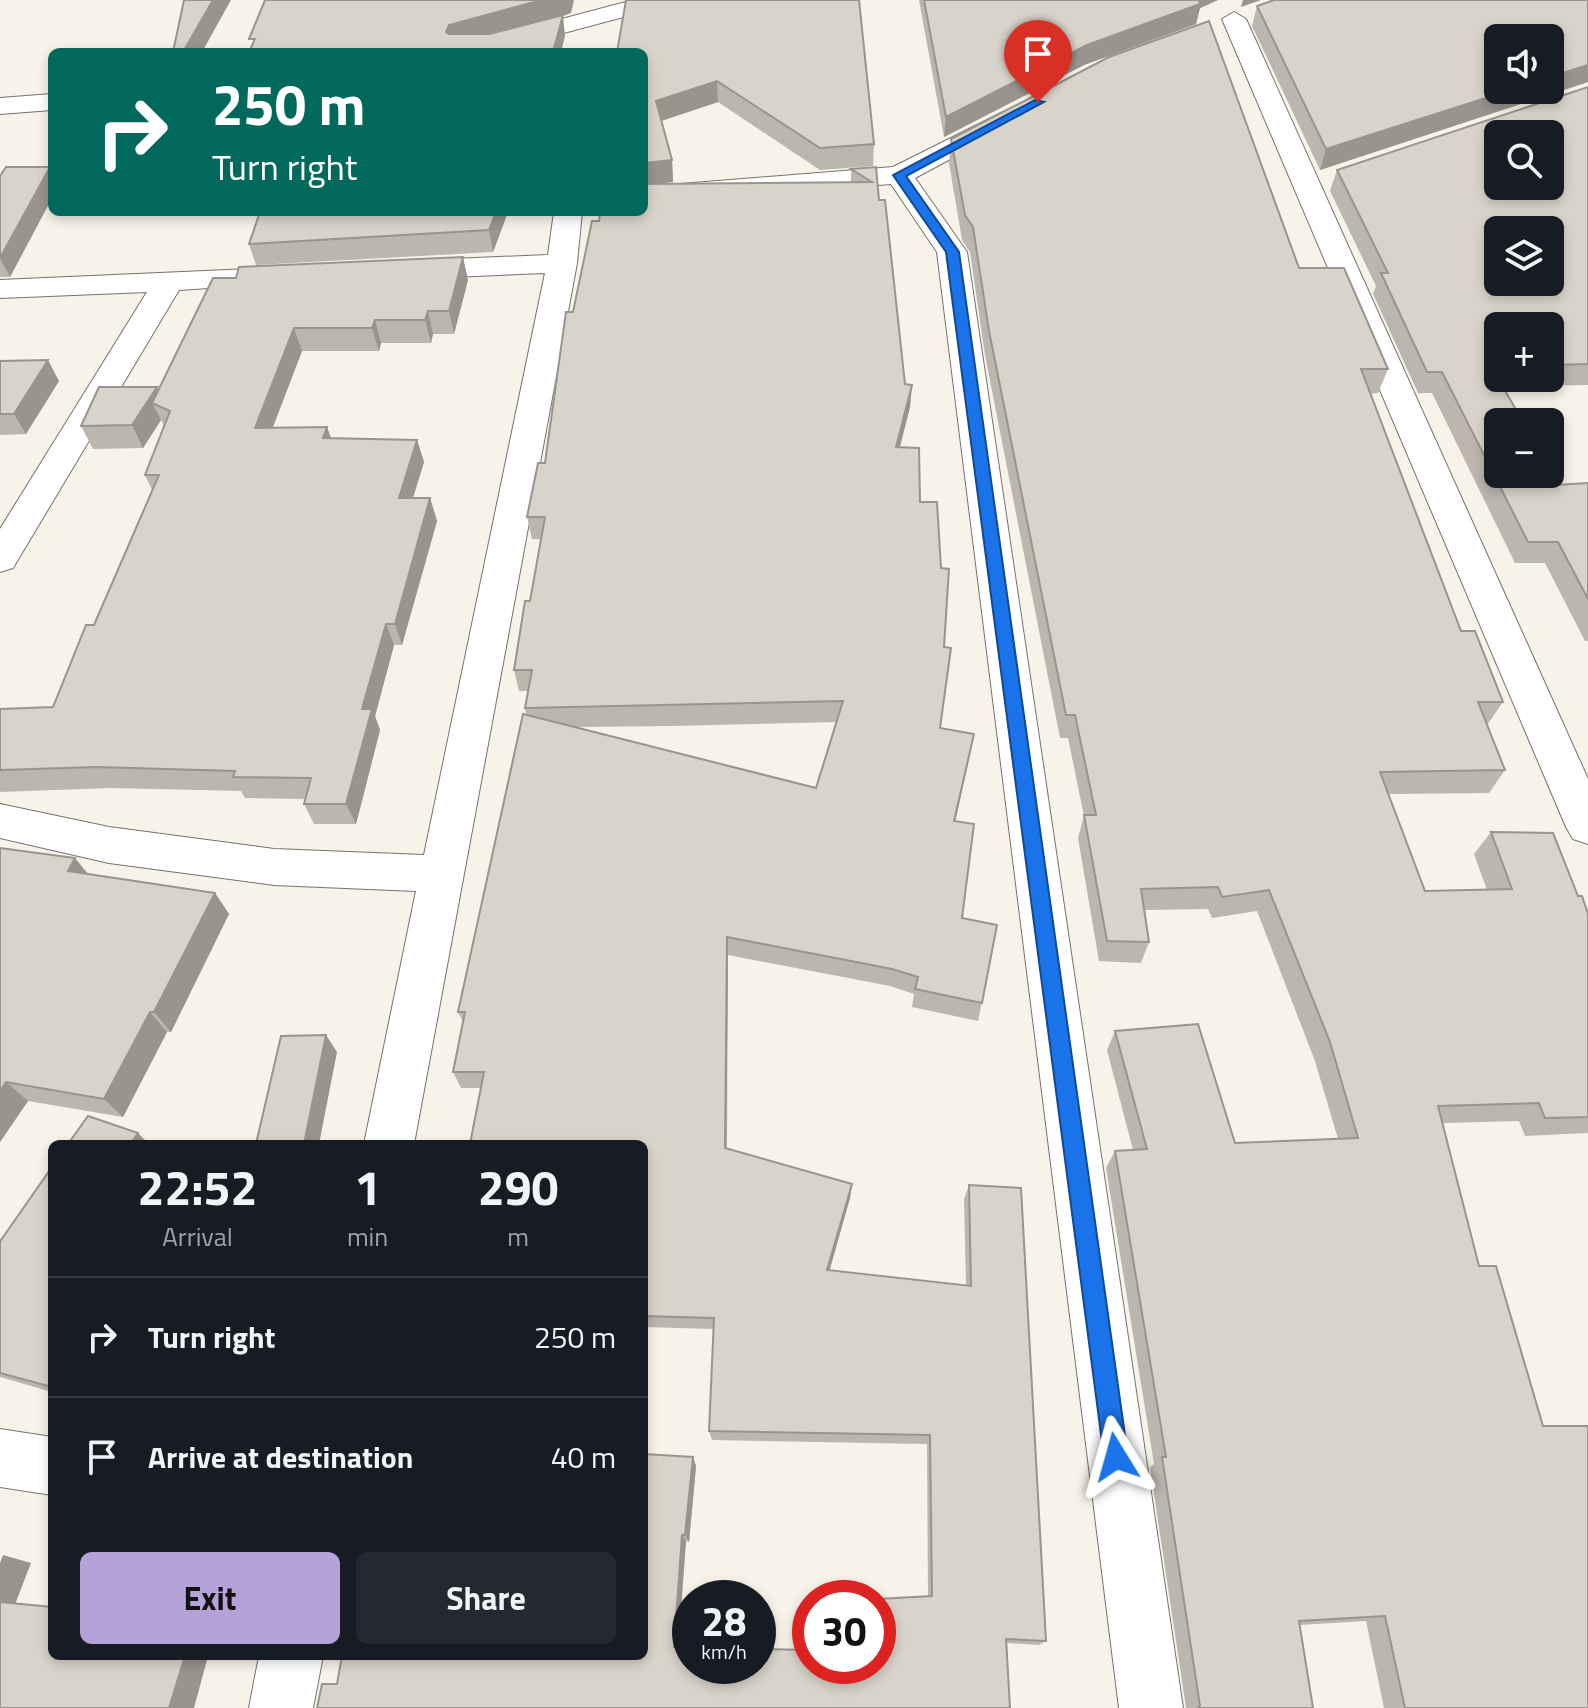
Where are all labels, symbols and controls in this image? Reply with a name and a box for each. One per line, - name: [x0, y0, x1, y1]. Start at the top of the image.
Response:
- pin: [1004, 20, 1072, 102]
- map controls: [1484, 24, 1564, 488]
- button: sound: [1484, 24, 1564, 104]
- icon: arrive: [1016, 32, 1060, 76]
- text: 250 m: [212, 62, 365, 147]
- icon: right: [80, 80, 184, 184]
- button: search: [1484, 120, 1564, 200]
- text: Turn right: [212, 139, 357, 194]
- button: layers: [1484, 216, 1564, 296]
- button: +: [1484, 312, 1564, 392]
- button: −: [1484, 408, 1564, 488]
- text: 22:52: [138, 1151, 257, 1224]
- text: 1: [354, 1151, 381, 1224]
- text: 290: [478, 1151, 558, 1224]
- text: Arrival: [162, 1217, 233, 1256]
- text: min: [347, 1217, 388, 1256]
- text: m: [507, 1217, 529, 1256]
- text: Turn right: [148, 1314, 276, 1360]
- text: 250 m: [534, 1314, 616, 1360]
- icon: right: [80, 1315, 124, 1359]
- position arrow: [1074, 1415, 1158, 1499]
- text: Arrive at destination: [148, 1434, 413, 1480]
- text: 40 m: [551, 1434, 616, 1480]
- icon: arrive: [80, 1435, 124, 1479]
- button: Exit: [80, 1552, 340, 1644]
- button: Share: [356, 1552, 616, 1644]
- speed limit sign: 30: [792, 1580, 896, 1684]
- text: 28: [702, 1591, 746, 1652]
- text: km/h: [701, 1636, 747, 1667]

